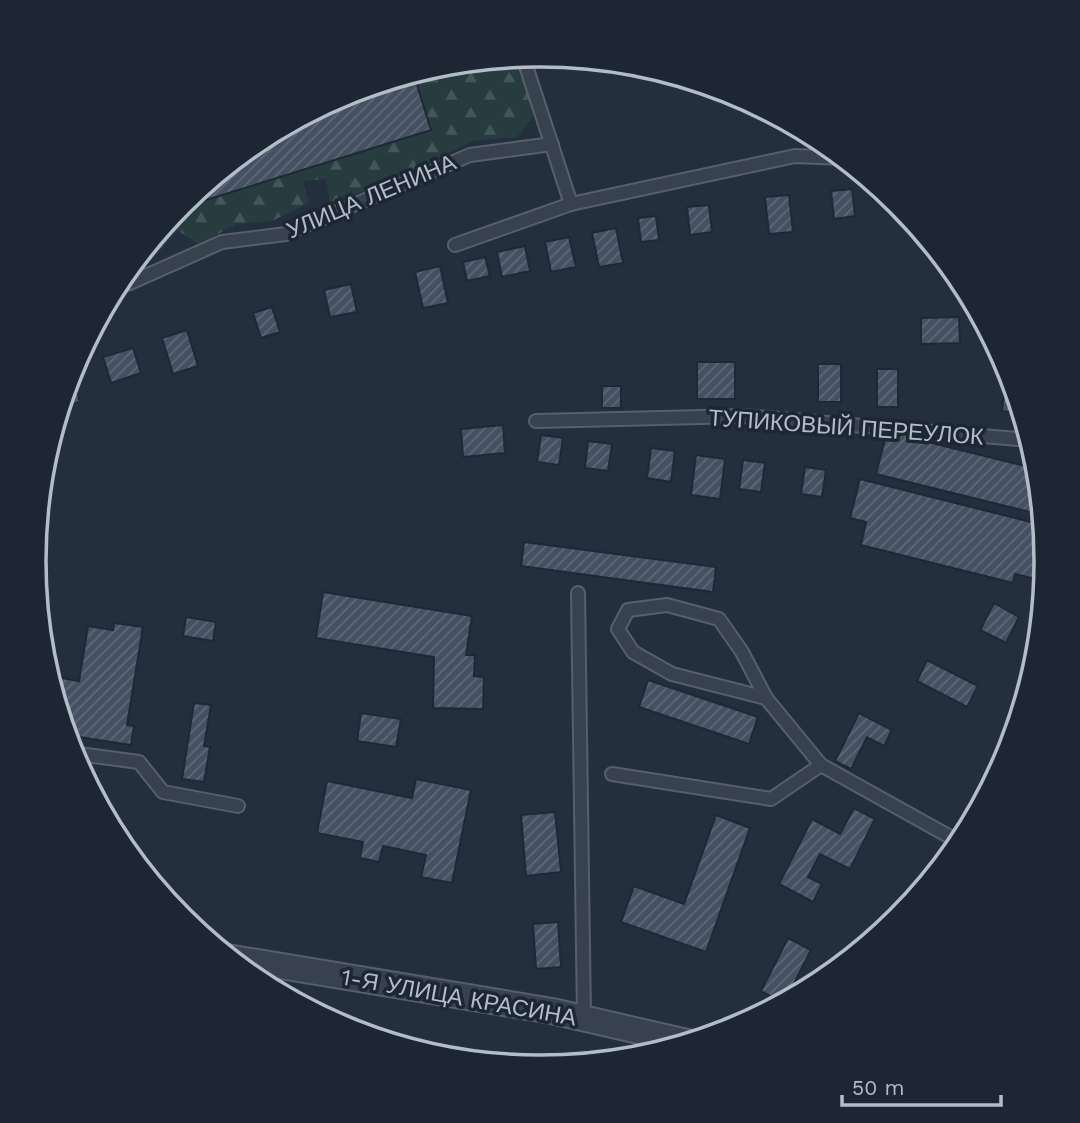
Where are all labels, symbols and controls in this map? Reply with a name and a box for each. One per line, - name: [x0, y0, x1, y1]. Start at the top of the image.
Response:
- street label: УЛИЦА ЛЕНИНА: [283, 148, 460, 244]
- street label: ТУПИКОВЫЙ ПЕРЕУЛОК: [708, 403, 985, 451]
- street label: 1-Я УЛИЦА КРАСИНА: [339, 964, 579, 1032]
- scale bar: [842, 1064, 1001, 1108]
- text: 50 m: [852, 1075, 904, 1100]

